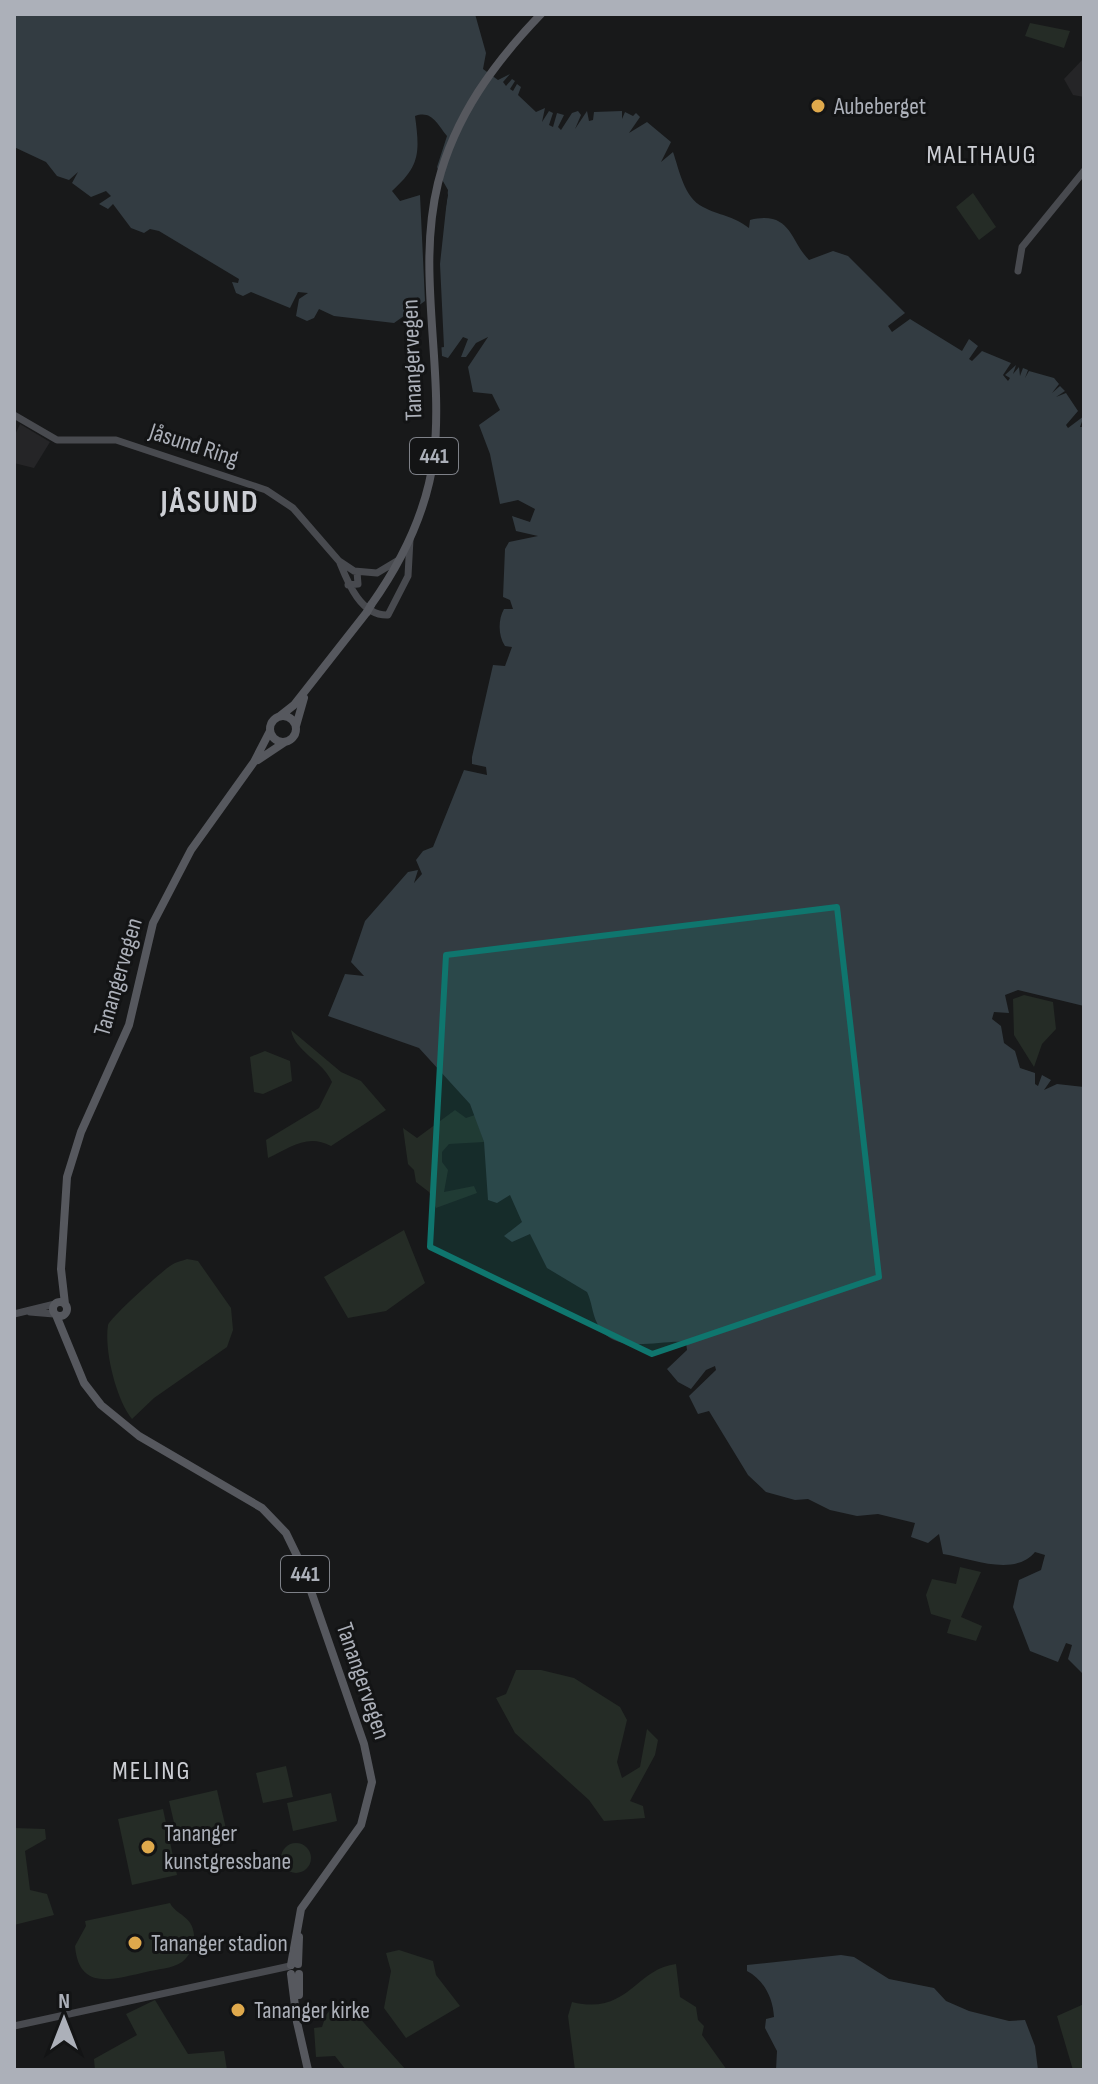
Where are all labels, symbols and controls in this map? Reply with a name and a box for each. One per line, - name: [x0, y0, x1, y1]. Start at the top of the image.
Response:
- place label: Aubeberget: [833, 92, 926, 121]
- marker: Aubeberget: [809, 97, 827, 115]
- district label: MALTHAUG: [926, 140, 1038, 171]
- street label: Tanangervegen: [395, 299, 429, 421]
- street label: Jåsund Ring: [145, 417, 242, 473]
- road number: 441: [410, 438, 458, 474]
- district label: JÅSUND: [159, 483, 260, 522]
- street label: Tanangervegen: [87, 915, 149, 1039]
- road number: 441: [281, 1556, 329, 1592]
- street label: Tanangervegen: [330, 1619, 396, 1743]
- district label: MELING: [112, 1756, 192, 1787]
- place label: Tananger kunstgressbane: [164, 1819, 291, 1876]
- marker: Tananger kunstgressbane: [139, 1838, 157, 1856]
- place label: Tananger stadion: [151, 1929, 288, 1958]
- marker: Tananger stadion: [126, 1934, 144, 1952]
- north arrow: [24, 1980, 104, 2060]
- text: N: [58, 1988, 70, 2015]
- place label: Tananger kirke: [254, 1996, 370, 2025]
- marker: Tananger kirke: [229, 2001, 247, 2019]

